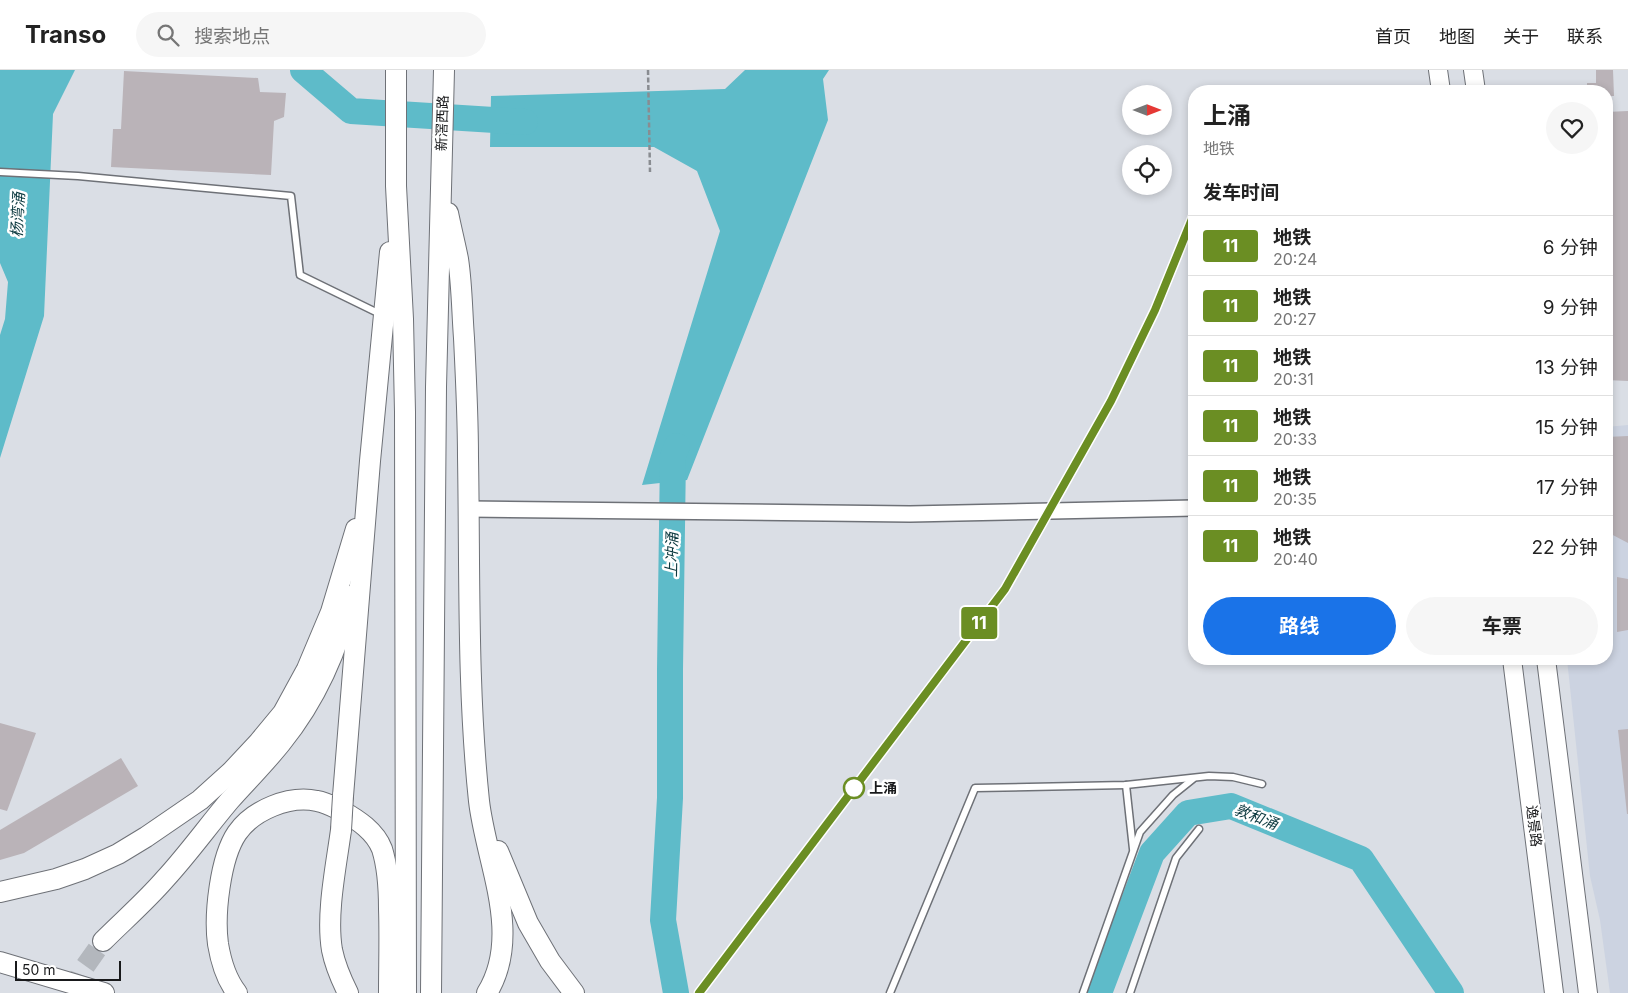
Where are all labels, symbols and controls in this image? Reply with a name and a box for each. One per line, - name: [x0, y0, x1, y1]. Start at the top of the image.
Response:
- search box: [136, 12, 486, 57]
- text: Transo: [25, 20, 106, 49]
- icon: search: [154, 21, 182, 49]
- text: 搜索地点: [194, 25, 270, 48]
- text: 首页: [1375, 26, 1411, 47]
- text: 地图: [1439, 26, 1475, 47]
- text: 关于: [1503, 26, 1539, 47]
- text: 联系: [1567, 26, 1603, 47]
- north arrow: [1122, 85, 1172, 135]
- map controls: [1122, 85, 1172, 195]
- street label: 新滘西路: [432, 95, 451, 151]
- text: 上涌: [1203, 101, 1251, 130]
- button: heart: [1546, 102, 1598, 154]
- text: 地铁: [1203, 138, 1235, 158]
- button: locate: [1122, 145, 1172, 195]
- text: 发车时间: [1203, 181, 1279, 204]
- water label: 杨湾涌: [7, 190, 28, 238]
- text: 地铁: [1273, 226, 1311, 249]
- text: 11: [1223, 235, 1238, 256]
- text: 6 分钟: [1543, 236, 1598, 259]
- text: 20:24: [1273, 249, 1317, 269]
- text: 地铁: [1273, 286, 1311, 309]
- text: 11: [1223, 295, 1238, 316]
- text: 9 分钟: [1543, 296, 1598, 319]
- text: 20:27: [1273, 309, 1316, 329]
- text: 地铁: [1273, 346, 1311, 369]
- text: 11: [1223, 355, 1238, 376]
- text: 13 分钟: [1535, 356, 1598, 379]
- text: 20:31: [1273, 369, 1314, 389]
- text: 地铁: [1273, 406, 1311, 429]
- text: 11: [1223, 415, 1238, 436]
- text: 15 分钟: [1535, 416, 1598, 439]
- text: 20:33: [1273, 429, 1317, 449]
- text: 地铁: [1273, 466, 1311, 489]
- text: 11: [1223, 475, 1238, 496]
- text: 17 分钟: [1536, 476, 1598, 499]
- text: 20:35: [1273, 489, 1317, 509]
- text: 地铁: [1273, 526, 1311, 549]
- water label: 上冲涌: [662, 530, 681, 578]
- text: 11: [1223, 535, 1238, 556]
- text: 22 分钟: [1531, 536, 1598, 559]
- text: 20:40: [1273, 549, 1318, 569]
- button: 路线: [1203, 597, 1396, 655]
- button: 车票: [1406, 597, 1598, 655]
- line badge: 11: [956, 607, 1002, 639]
- text: 11: [971, 612, 987, 633]
- marker: 上涌: [843, 777, 865, 799]
- place label: 上涌: [869, 779, 897, 796]
- water label: 敦和涌: [1232, 800, 1282, 834]
- street label: 逸景路: [1524, 804, 1545, 848]
- scale bar: [15, 958, 121, 981]
- text: 50 m: [22, 961, 56, 978]

